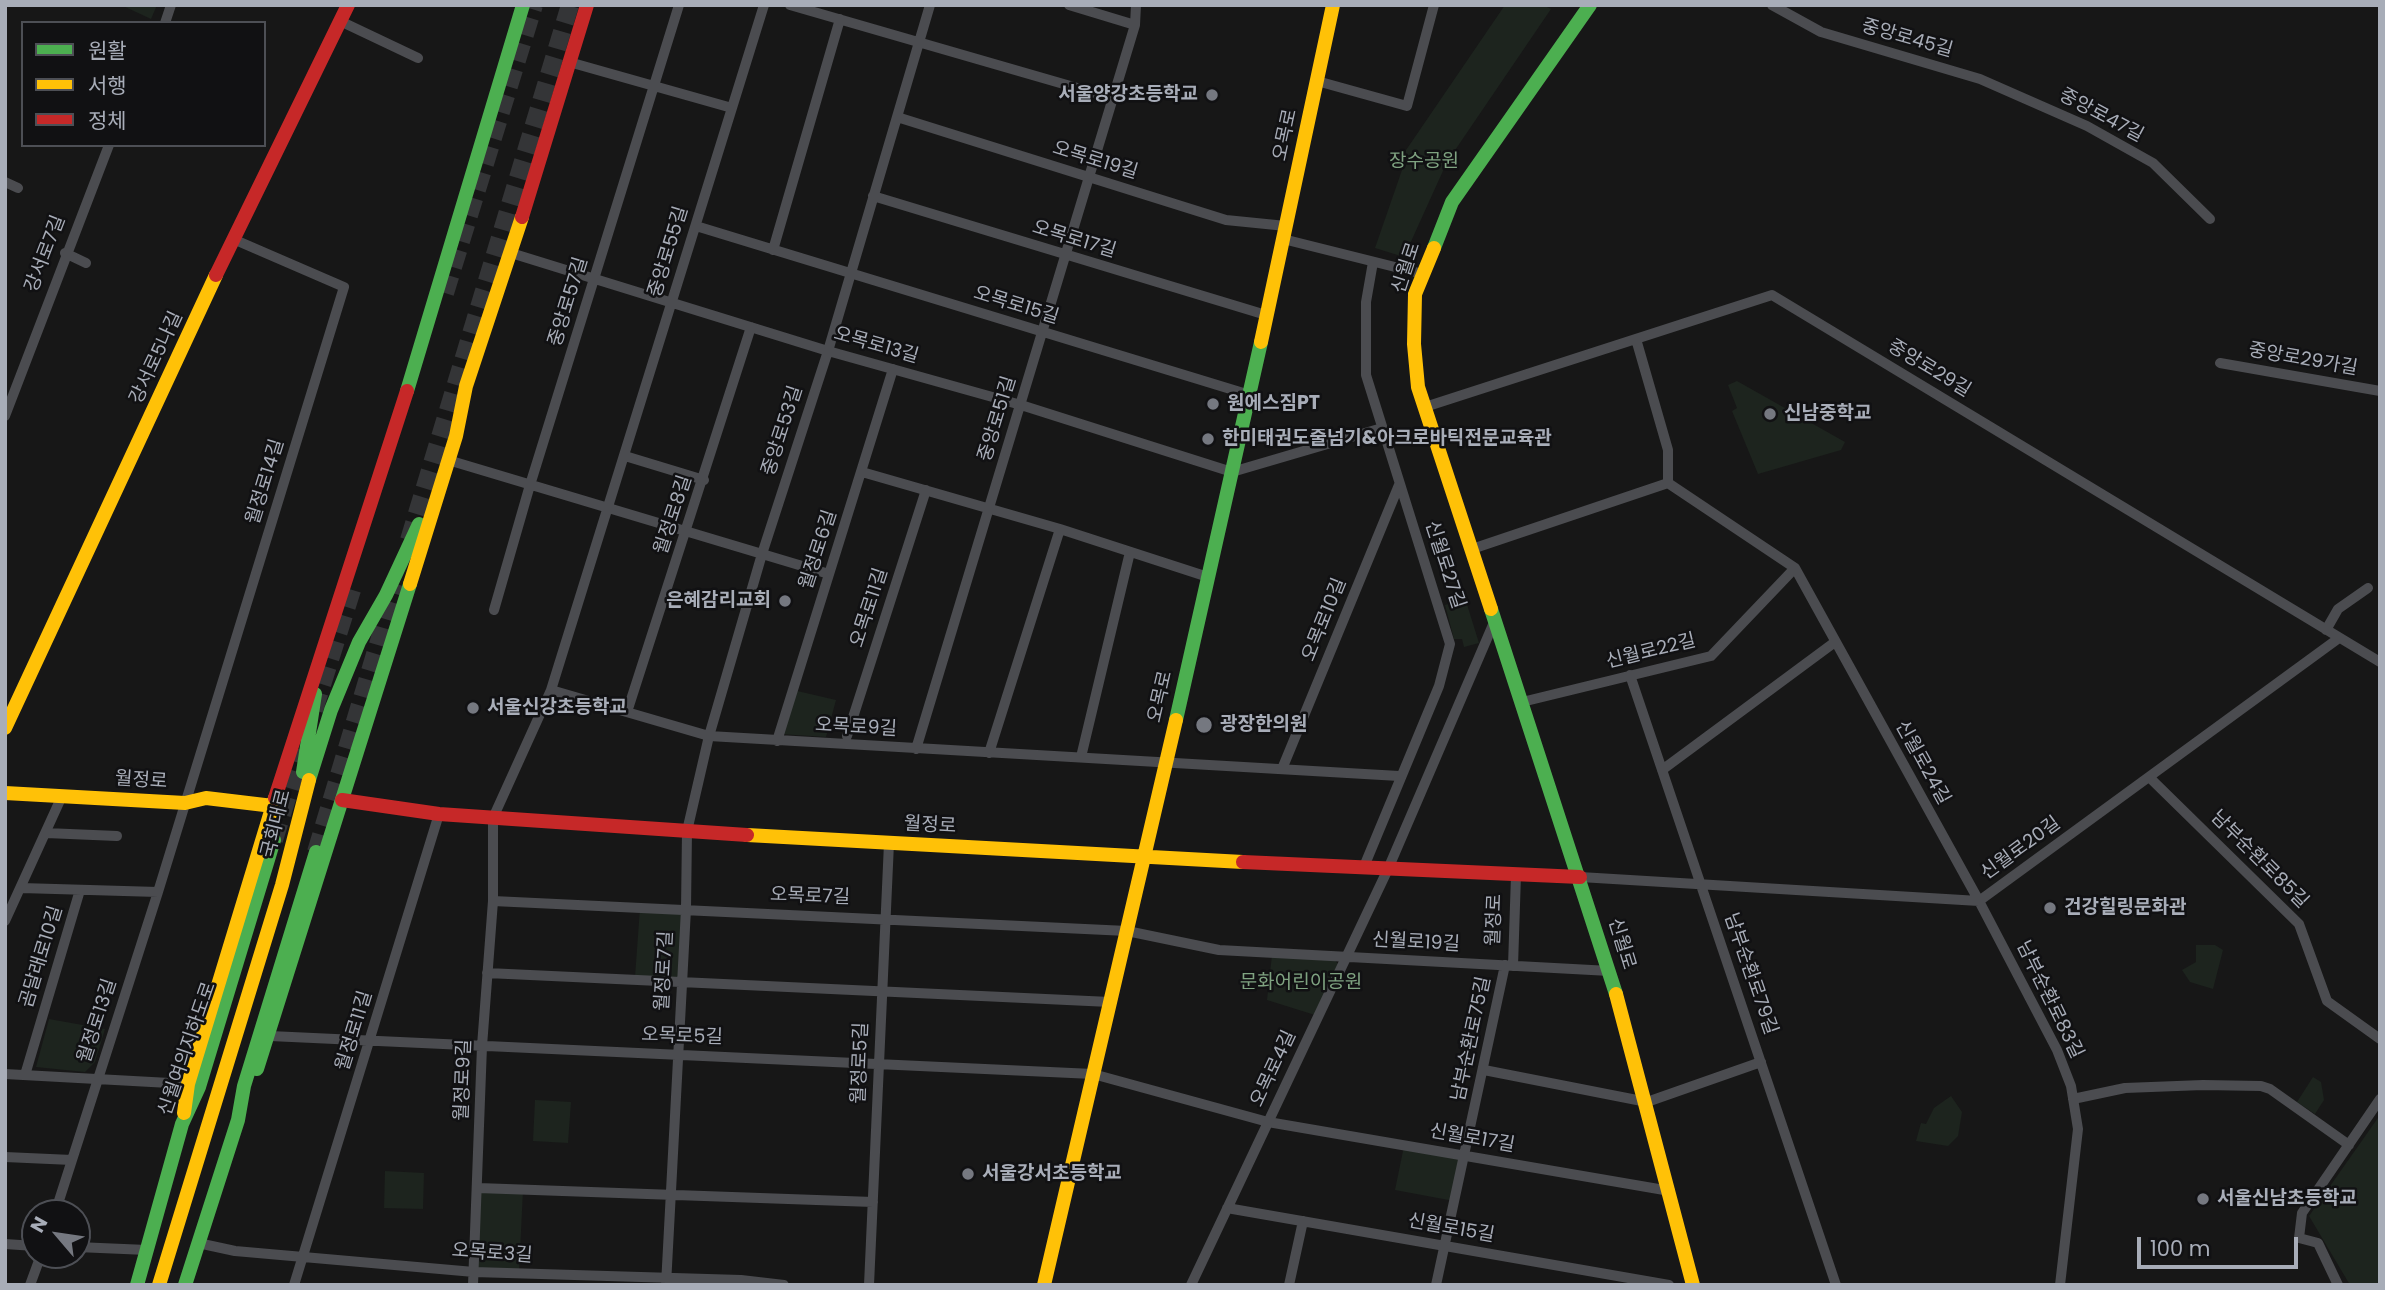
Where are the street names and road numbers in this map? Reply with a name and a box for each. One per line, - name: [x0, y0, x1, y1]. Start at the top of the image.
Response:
- street label: 중앙로45길: [1859, 15, 1955, 63]
- street label: 중앙로47길: [2055, 84, 2147, 148]
- street label: 오목로: [1269, 107, 1303, 163]
- street label: 오목로19길: [1050, 137, 1140, 185]
- street label: 중앙로55길: [644, 204, 694, 300]
- street label: 강서로7길: [21, 212, 71, 296]
- street label: 오목로17길: [1029, 216, 1119, 264]
- street label: 신월로: [1388, 240, 1426, 296]
- street label: 중앙로57길: [545, 255, 593, 349]
- street label: 오목로15길: [971, 282, 1061, 330]
- street label: 강서로5나길: [126, 308, 188, 408]
- street label: 오목로13길: [831, 323, 921, 369]
- street label: 중앙로29길: [1883, 335, 1975, 403]
- street label: 중앙로29가길: [2247, 339, 2359, 381]
- street label: 중앙로51길: [974, 374, 1022, 464]
- street label: 중앙로53길: [758, 383, 808, 479]
- street label: 월정로14길: [242, 437, 290, 527]
- street label: 월정로8길: [651, 473, 697, 557]
- street label: 월정로6길: [795, 507, 843, 593]
- street label: 신월로27길: [1419, 518, 1469, 612]
- street label: 오목로11길: [846, 565, 894, 651]
- street label: 오목로10길: [1298, 575, 1352, 665]
- street label: 신월로22길: [1604, 630, 1698, 674]
- street label: 오목로: [1144, 669, 1178, 725]
- street label: 오목로9길: [815, 714, 897, 742]
- street label: 신월로24길: [1890, 717, 1954, 809]
- street label: 월정로: [114, 768, 168, 794]
- street label: 국회대로: [257, 787, 297, 861]
- street label: 남부순환로85길: [2205, 806, 2313, 914]
- street label: 월정로: [903, 813, 957, 839]
- street label: 신월로20길: [1977, 813, 2065, 885]
- street label: 오목로7길: [769, 884, 851, 910]
- street label: 월정로: [1483, 893, 1507, 947]
- street label: 곰달래로10길: [16, 903, 68, 1011]
- street label: 남부순환로79길: [1719, 910, 1781, 1038]
- street label: 신월로: [1602, 916, 1640, 972]
- street label: 신월로19길: [1371, 929, 1461, 957]
- street label: 월정로7길: [652, 930, 678, 1012]
- street label: 남부순환로83길: [2011, 937, 2087, 1063]
- street label: 남부순환로75길: [1448, 974, 1496, 1104]
- street label: 월정로13길: [74, 976, 122, 1066]
- street label: 신월여의지하도로: [154, 979, 222, 1119]
- street label: 월정로11길: [332, 988, 378, 1074]
- street label: 월정로5길: [848, 1022, 874, 1104]
- street label: 오목로5길: [641, 1024, 723, 1050]
- street label: 오목로4길: [1246, 1027, 1302, 1111]
- street label: 월정로9길: [451, 1039, 477, 1121]
- street label: 신월로17길: [1427, 1120, 1517, 1158]
- street label: 신월로15길: [1406, 1210, 1496, 1248]
- street label: 오목로3길: [451, 1240, 533, 1268]

